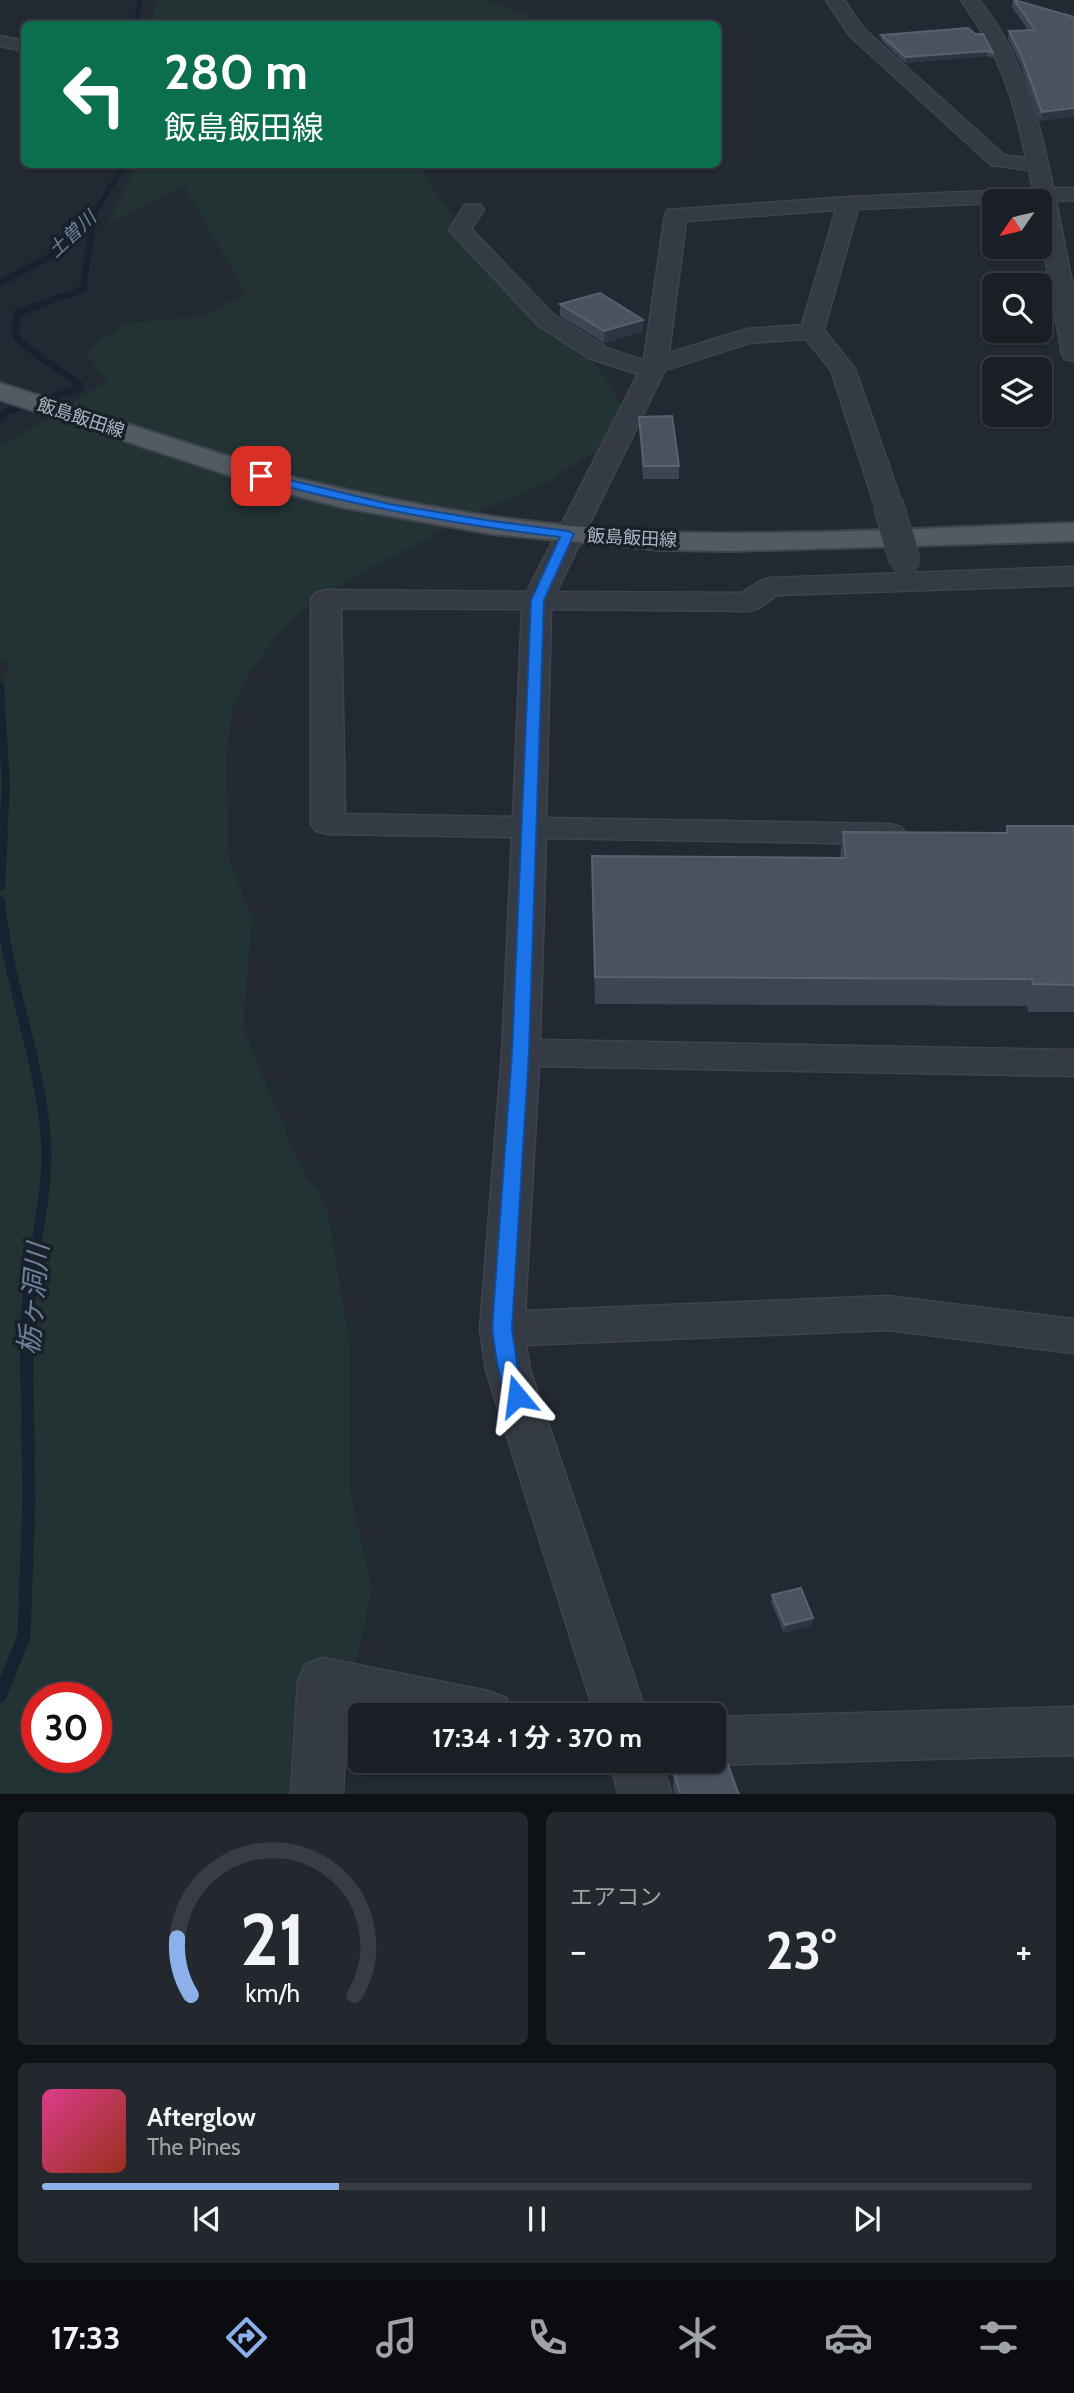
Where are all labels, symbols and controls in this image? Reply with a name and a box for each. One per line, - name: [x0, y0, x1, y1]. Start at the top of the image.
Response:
- text: 280 m: [164, 42, 308, 101]
- icon: left: [49, 49, 140, 140]
- text: 飯島飯田線: [164, 108, 324, 147]
- north arrow: [982, 189, 1052, 259]
- map controls: [982, 189, 1052, 427]
- water label: 土曽川: [43, 205, 102, 262]
- button: search: [982, 273, 1052, 343]
- button: layers: [982, 357, 1052, 427]
- street label: 飯島飯田線: [35, 394, 127, 442]
- pin: [231, 446, 291, 506]
- icon: arrive: [242, 457, 280, 495]
- street label: 飯島飯田線: [586, 525, 678, 551]
- water label: 栃ヶ洞川: [11, 1239, 55, 1356]
- position arrow: [480, 1359, 554, 1433]
- speed limit sign: 30: [21, 1682, 112, 1773]
- text: 17:34 · 1 分 · 370 m: [432, 1722, 642, 1754]
- text: エアコン: [570, 1883, 662, 1911]
- text: 21: [240, 1895, 306, 1983]
- text: 23°: [766, 1919, 836, 1982]
- text: −: [570, 1927, 587, 1974]
- text: +: [1015, 1927, 1032, 1974]
- text: km/h: [246, 1977, 300, 2007]
- text: Afterglow: [147, 2101, 256, 2133]
- text: The Pines: [147, 2133, 241, 2161]
- icon: previous: [188, 2200, 226, 2238]
- icon: pause: [518, 2200, 556, 2238]
- icon: next: [848, 2200, 886, 2238]
- icon: directions: [222, 2313, 271, 2362]
- icon: music: [372, 2313, 421, 2362]
- icon: phone: [523, 2313, 572, 2362]
- icon: climate: [673, 2313, 722, 2362]
- icon: car: [824, 2313, 873, 2362]
- icon: filters: [974, 2313, 1023, 2362]
- text: 17:33: [51, 2318, 120, 2357]

